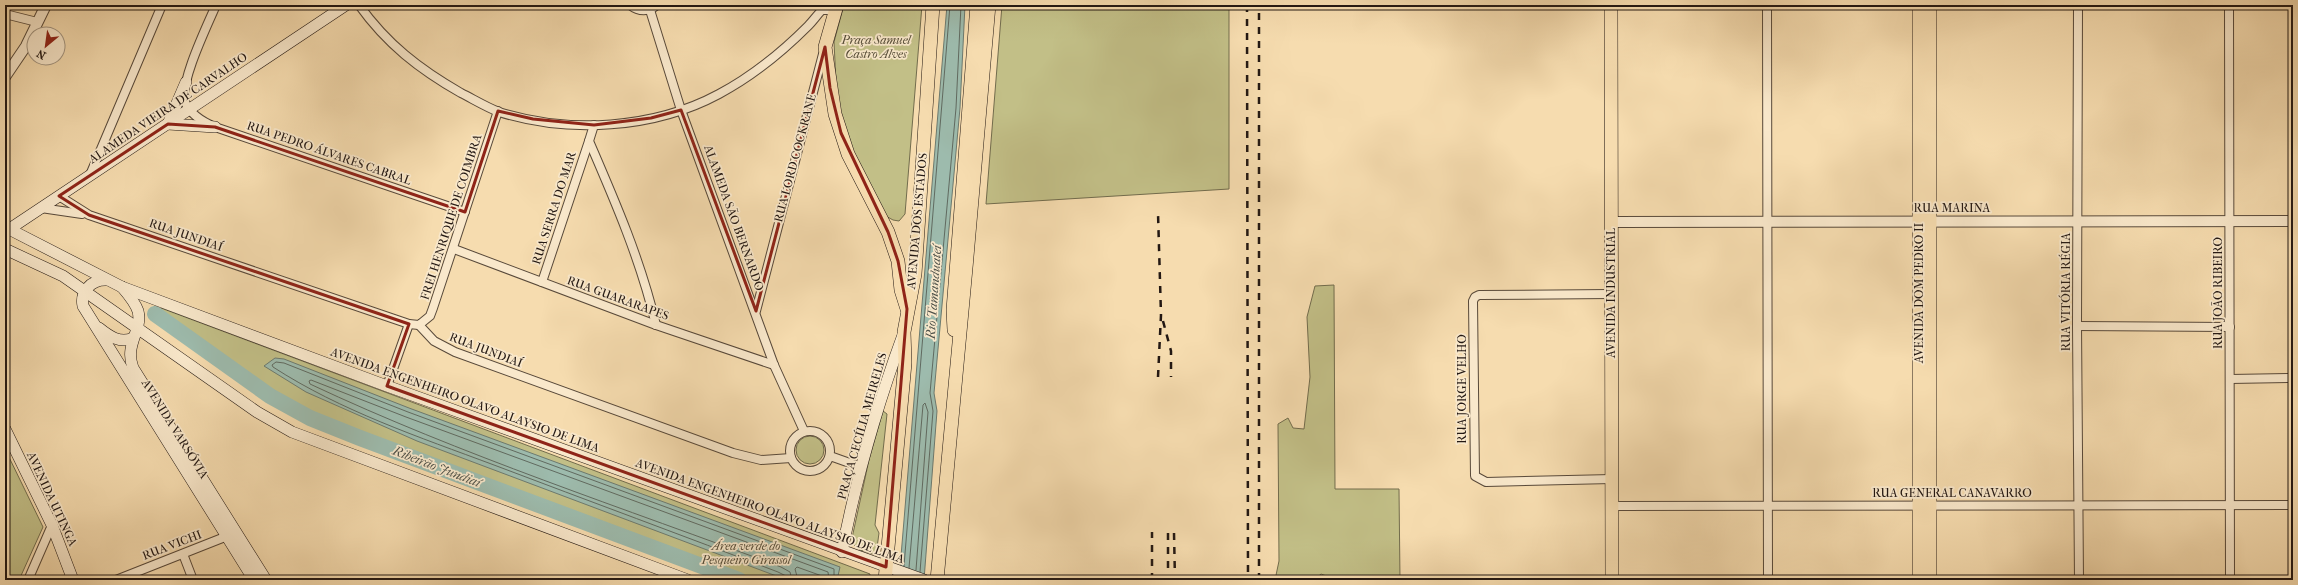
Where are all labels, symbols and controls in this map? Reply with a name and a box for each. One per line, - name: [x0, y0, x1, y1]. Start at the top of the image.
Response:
- north arrow: [26, 26, 66, 66]
- park label: Praça Samuel Castro Alves: [841, 33, 913, 61]
- text: N: [34, 46, 48, 62]
- street label: ALAMEDA VIEIRA DE CARVALHO: [85, 50, 250, 167]
- street label: RUA LORD COCKRANE: [771, 92, 819, 224]
- street label: RUA PEDRO ÁLVARES CABRAL: [245, 117, 414, 188]
- street label: FREI HENRIQUE DE COIMBRA: [418, 132, 485, 302]
- street label: ALAMEDA SÃO BERNARDO: [701, 142, 767, 293]
- street label: RUA SERRA DO MAR: [529, 149, 579, 266]
- street label: AVENIDA DOS ESTADOS: [904, 152, 930, 291]
- street label: RUA MARINA: [1914, 201, 1991, 215]
- street label: RUA JUNDIAÍ: [147, 215, 225, 254]
- street label: AVENIDA DOM PEDRO II: [1912, 222, 1926, 364]
- street label: AVENIDA INDUSTRIAL: [1604, 227, 1618, 359]
- street label: RUA VITÓRIA RÉGIA: [2058, 232, 2073, 351]
- street label: RUA JOÃO RIBEIRO: [2211, 237, 2225, 349]
- water label: Rio Tamanduateí: [923, 242, 944, 340]
- street label: RUA GUARARAPES: [565, 273, 671, 323]
- street label: RUA JUNDIAÍ: [448, 329, 525, 370]
- street label: RUA JORGE VELHO: [1455, 334, 1469, 444]
- street label: AVENIDA ENGENHEIRO OLAVO ALAYSIO DE LIMA: [328, 344, 601, 455]
- street label: PRAÇA CECÍLIA MEIRELES: [833, 351, 890, 501]
- street label: AVENIDA VARSÓVIA: [138, 375, 212, 481]
- water label: Ribeirão Jundiaí: [390, 442, 485, 491]
- street label: AVENIDA UTINGA: [24, 449, 80, 549]
- street label: AVENIDA ENGENHEIRO OLAVO ALAYSIO DE LIMA: [633, 455, 906, 566]
- street label: RUA GENERAL CANAVARRO: [1872, 486, 2032, 500]
- street label: RUA VICHI: [140, 527, 204, 563]
- park label: Área verde do Pesqueiro Girassol: [700, 538, 793, 567]

